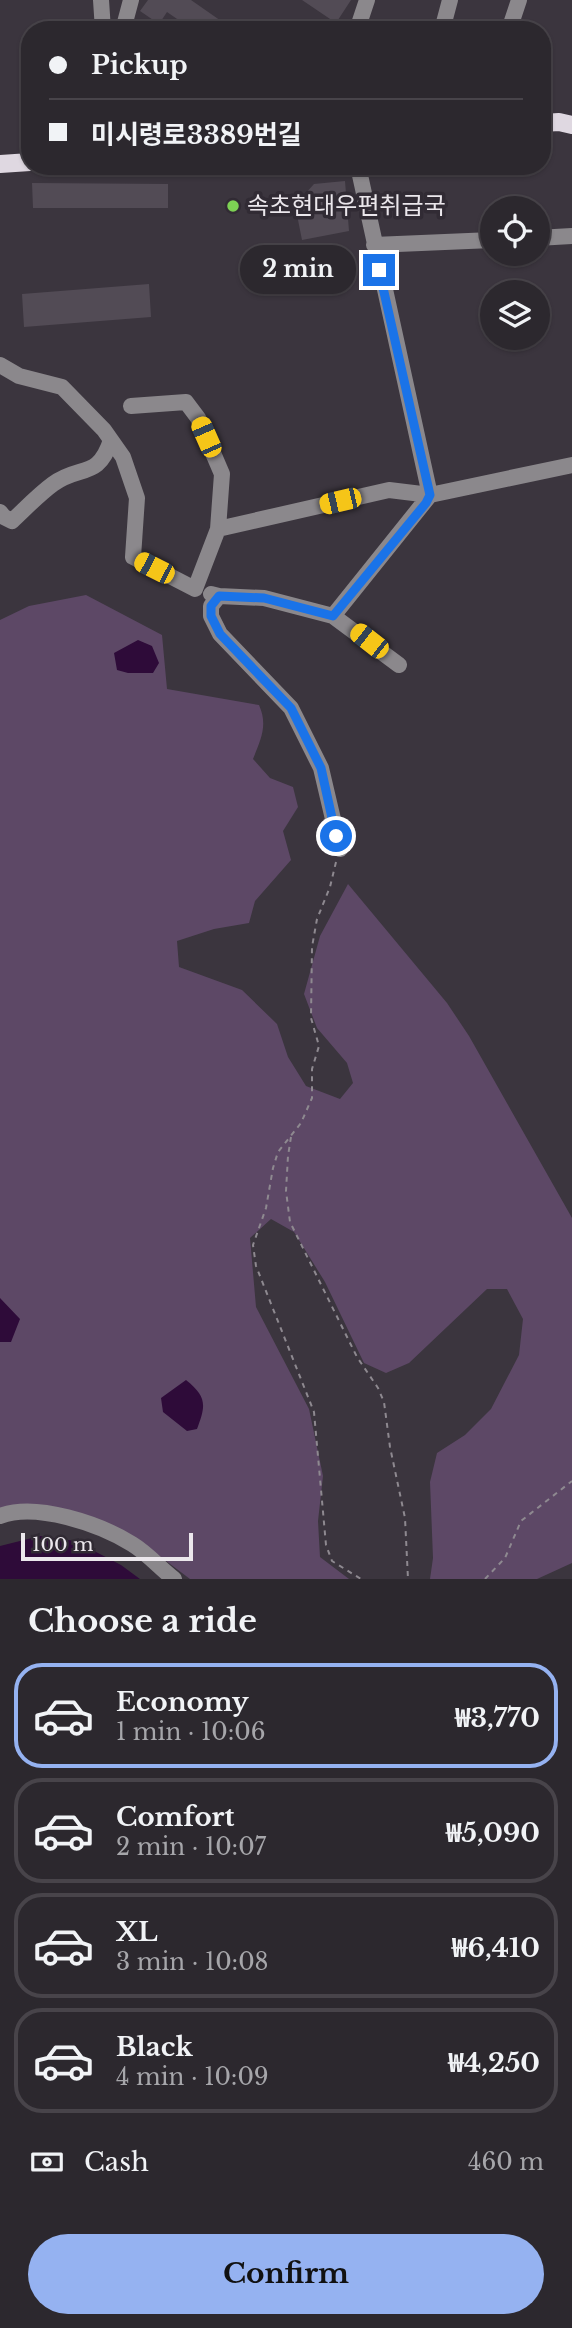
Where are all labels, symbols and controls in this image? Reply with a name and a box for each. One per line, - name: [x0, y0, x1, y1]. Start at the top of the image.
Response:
- text: Pickup: [91, 49, 188, 81]
- text: 미시령로3389번길: [91, 119, 302, 151]
- place label: 속초현대우편취급국: [247, 191, 446, 220]
- map controls: [480, 196, 550, 350]
- button: locate: [480, 196, 550, 266]
- marker: 속초현대우편취급국: [225, 198, 241, 214]
- callout: 2 min: [239, 246, 354, 294]
- route end: [363, 254, 395, 286]
- text: 2 min: [262, 255, 334, 283]
- button: layers: [480, 280, 550, 350]
- car: [188, 414, 225, 460]
- car: [318, 486, 363, 516]
- car: [131, 549, 178, 587]
- car: [346, 620, 393, 662]
- route start: [320, 820, 352, 852]
- scale bar: [21, 1530, 192, 1562]
- text: 100 m: [32, 1533, 93, 1556]
- text: Choose a ride: [28, 1601, 257, 1641]
- icon: car: [32, 1684, 95, 1747]
- text: Economy: [116, 1686, 249, 1718]
- text: ₩3,770: [455, 1702, 540, 1734]
- text: 1 min · 10:06: [116, 1718, 265, 1746]
- icon: car: [32, 1799, 95, 1862]
- text: Comfort: [116, 1801, 234, 1833]
- text: ₩5,090: [446, 1817, 540, 1849]
- text: 2 min · 10:07: [116, 1833, 266, 1861]
- icon: car: [32, 1914, 95, 1977]
- text: XL: [116, 1916, 158, 1948]
- text: ₩6,410: [452, 1932, 540, 1964]
- text: 3 min · 10:08: [116, 1948, 269, 1976]
- icon: car: [32, 2029, 95, 2092]
- text: Black: [116, 2031, 193, 2063]
- text: ₩4,250: [448, 2047, 540, 2079]
- text: 4 min · 10:09: [116, 2063, 269, 2091]
- icon: cash: [28, 2143, 66, 2181]
- text: Cash: [84, 2146, 149, 2178]
- text: 460 m: [468, 2148, 544, 2176]
- button: Confirm: [28, 2234, 544, 2314]

